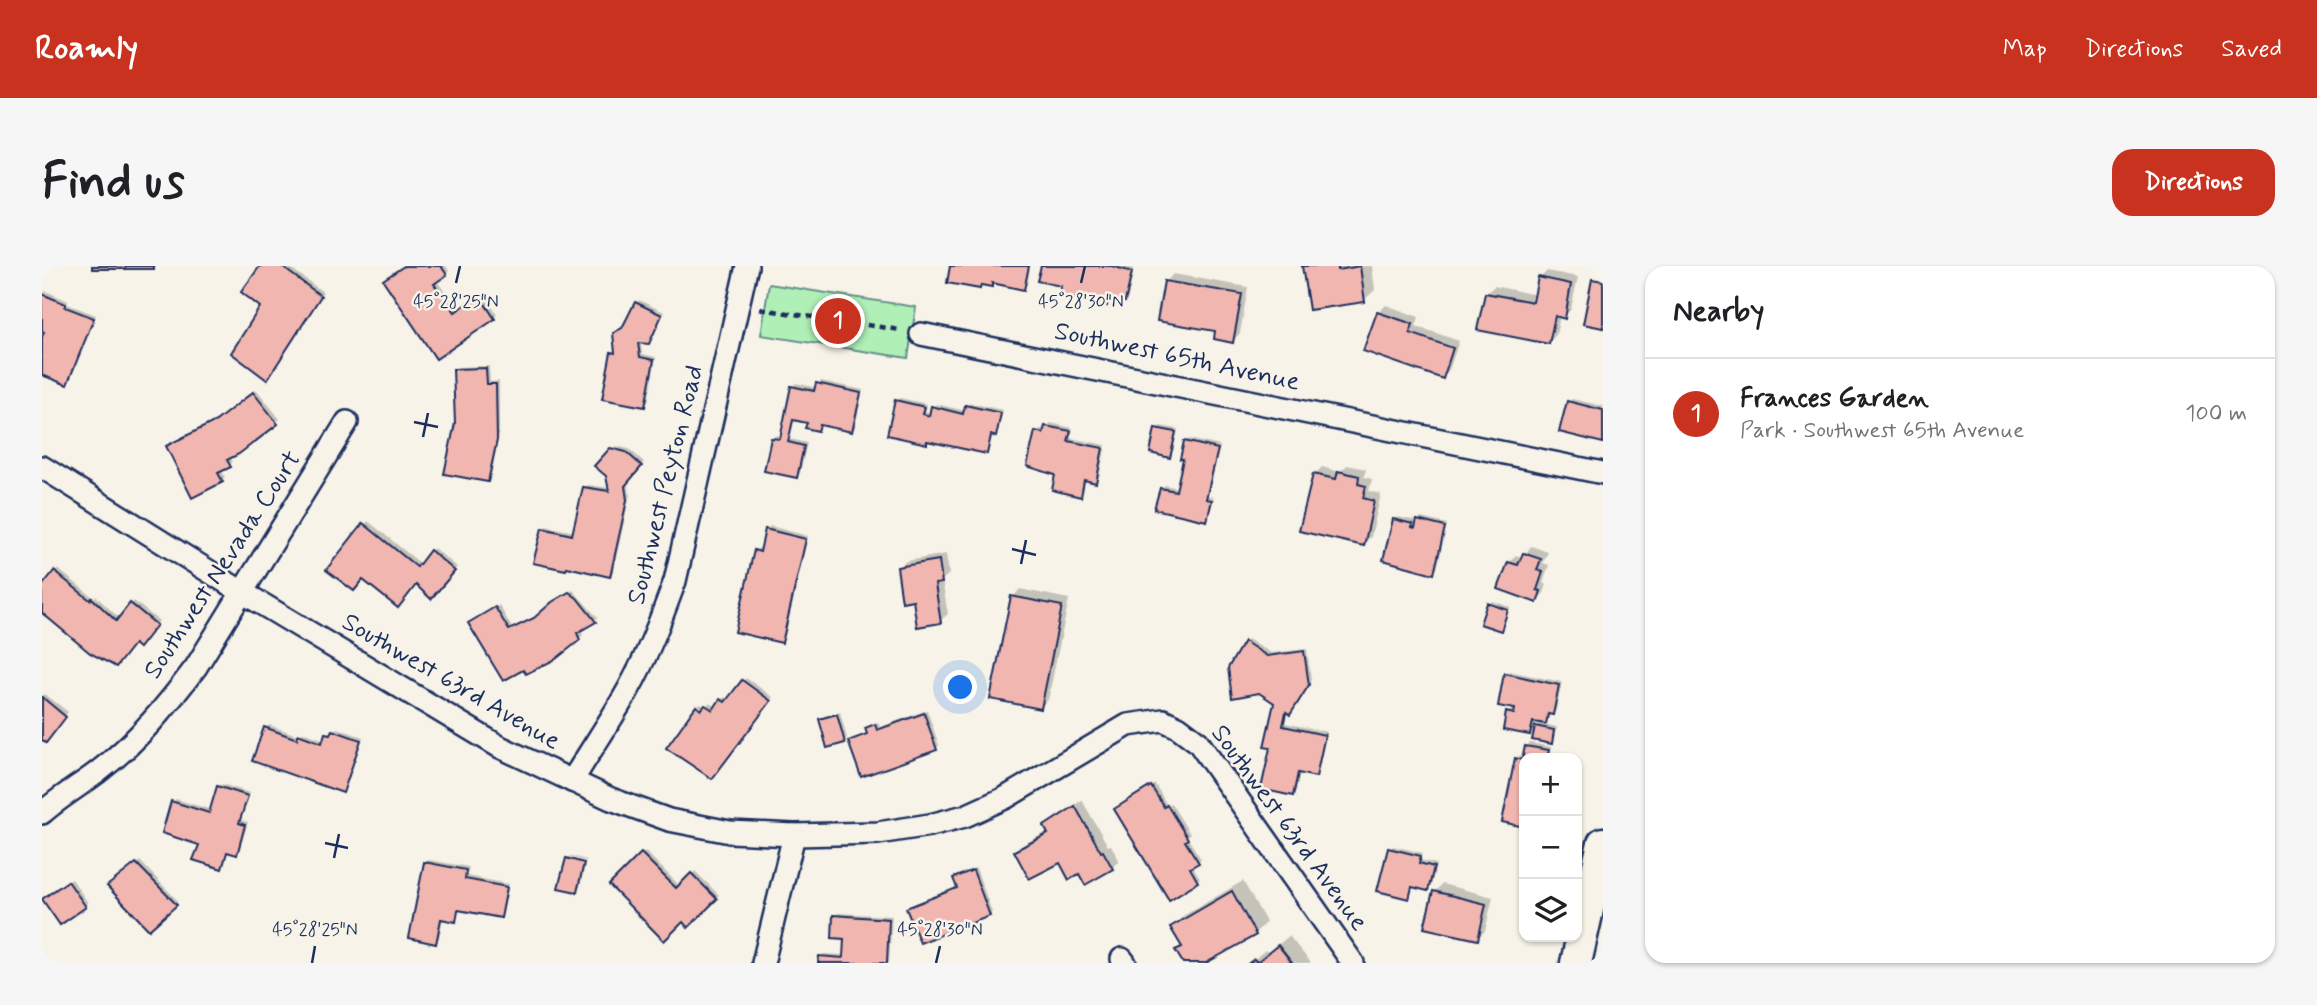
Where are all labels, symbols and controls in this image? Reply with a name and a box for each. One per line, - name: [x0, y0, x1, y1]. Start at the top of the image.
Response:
- text: Roamly: [35, 27, 138, 71]
- text: Map: [2003, 34, 2047, 65]
- text: Directions: [2085, 34, 2183, 65]
- text: Saved: [2221, 34, 2282, 65]
- button: Directions: [2112, 149, 2275, 216]
- text: Find us: [42, 150, 185, 215]
- text: 45°28'25"N: [413, 290, 499, 314]
- text: 45°28'30"N: [1038, 290, 1124, 314]
- text: Nearby: [1673, 292, 1764, 331]
- pin: 1: [815, 295, 861, 347]
- street label: Southwest 65th Avenue: [1051, 314, 1303, 400]
- street label: Southwest Peyton Road: [620, 362, 712, 608]
- text: Frances Garden: [1740, 382, 1929, 416]
- text: 1: [1691, 399, 1701, 429]
- text: 100 m: [2185, 399, 2247, 429]
- text: Park · Southwest 65th Avenue: [1740, 416, 2024, 446]
- street label: Southwest Nevada Court: [136, 444, 310, 686]
- street label: Southwest 63rd Avenue: [336, 606, 567, 759]
- your location: [943, 670, 977, 704]
- street label: Southwest 63rd Avenue: [1203, 718, 1375, 938]
- map controls: [1519, 753, 1582, 942]
- button: +: [1519, 753, 1582, 816]
- button: −: [1519, 816, 1582, 879]
- button: layers: [1519, 879, 1582, 942]
- text: 45°28'25"N: [272, 918, 358, 942]
- text: 45°28'30"N: [897, 918, 983, 942]

